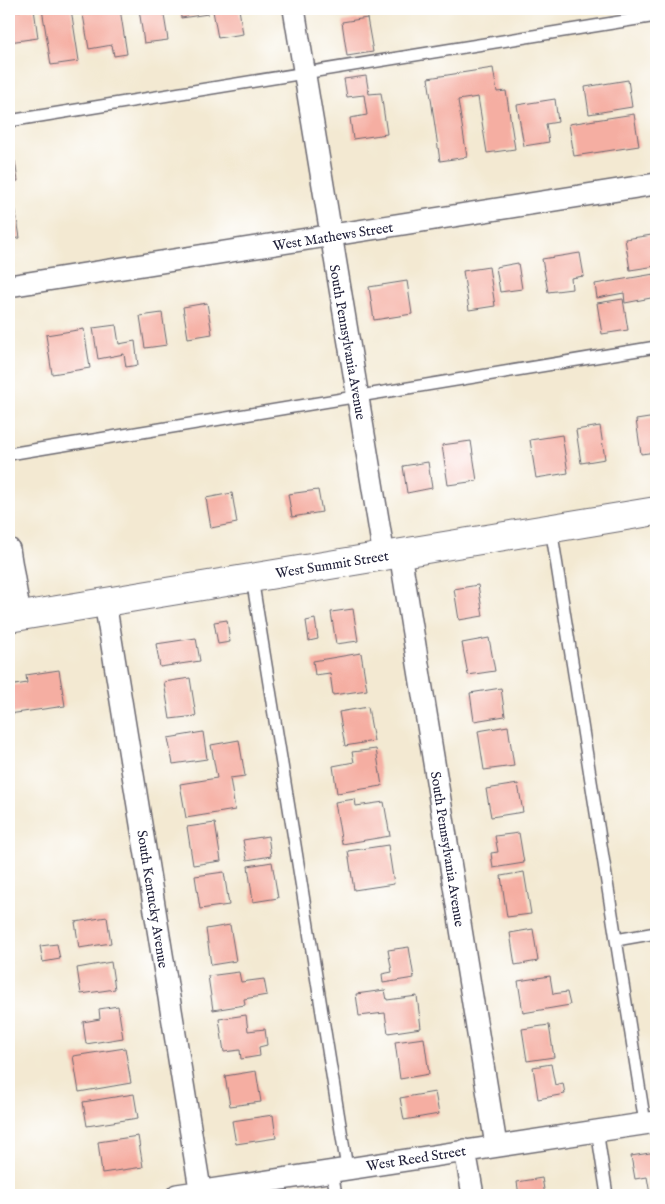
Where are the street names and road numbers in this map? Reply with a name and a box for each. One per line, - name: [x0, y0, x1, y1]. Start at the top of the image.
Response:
- street label: West Mathews Street: [272, 219, 395, 255]
- street label: South Pennsylvania Avenue: [325, 263, 370, 422]
- street label: West Summit Street: [274, 547, 390, 583]
- street label: South Pennsylvania Avenue: [426, 770, 468, 929]
- street label: South Kentucky Avenue: [132, 829, 172, 970]
- street label: West Reed Street: [365, 1142, 467, 1176]

